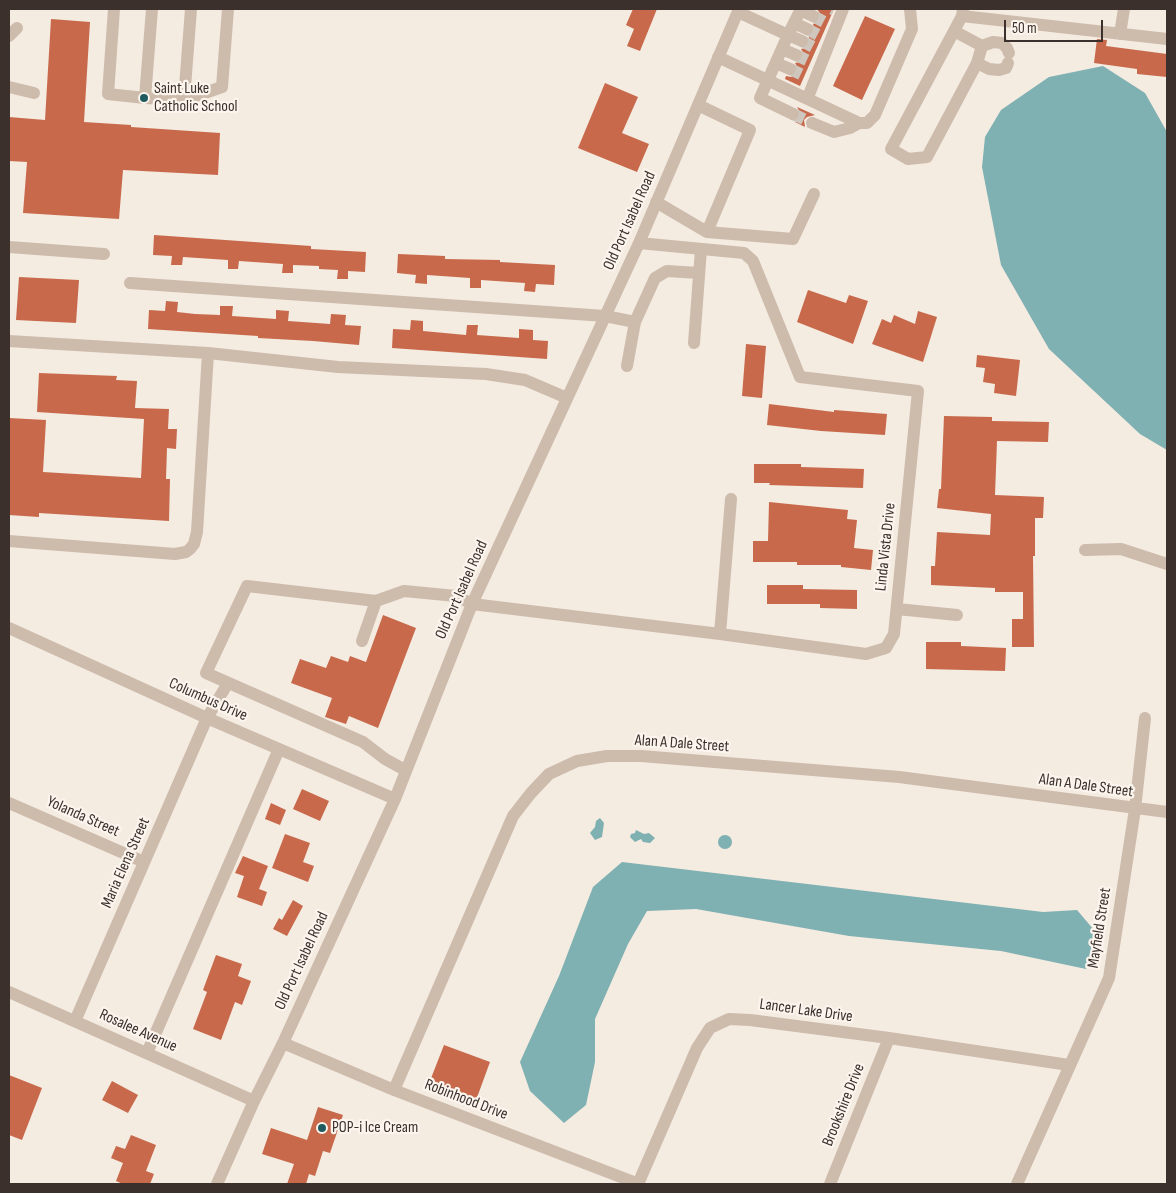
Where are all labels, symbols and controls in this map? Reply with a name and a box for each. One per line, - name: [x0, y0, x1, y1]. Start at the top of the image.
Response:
- scale bar: [1006, 10, 1105, 42]
- text: 50 m: [1012, 19, 1037, 38]
- place label: Saint Luke Catholic School: [154, 79, 238, 117]
- marker: Saint Luke Catholic School: [138, 92, 150, 104]
- street label: Old Port Isabel Road: [600, 169, 660, 273]
- street label: Linda Vista Drive: [872, 502, 900, 592]
- street label: Old Port Isabel Road: [432, 538, 492, 642]
- street label: Columbus Drive: [166, 674, 250, 726]
- street label: Alan A Dale Street: [634, 731, 730, 757]
- street label: Alan A Dale Street: [1038, 770, 1134, 802]
- street label: Yolanda Street: [44, 792, 122, 842]
- street label: Maria Elena Street: [97, 815, 155, 911]
- street label: Mayfield Street: [1084, 886, 1116, 970]
- street label: Old Port Isabel Road: [271, 909, 333, 1013]
- street label: Lancer Lake Drive: [758, 995, 854, 1027]
- street label: Rosalee Avenue: [96, 1005, 180, 1057]
- street label: Brookshire Drive: [819, 1061, 869, 1149]
- street label: Robinhood Drive: [422, 1075, 510, 1125]
- place label: POP-i Ice Cream: [332, 1118, 418, 1138]
- marker: POP-i Ice Cream: [316, 1122, 328, 1134]

